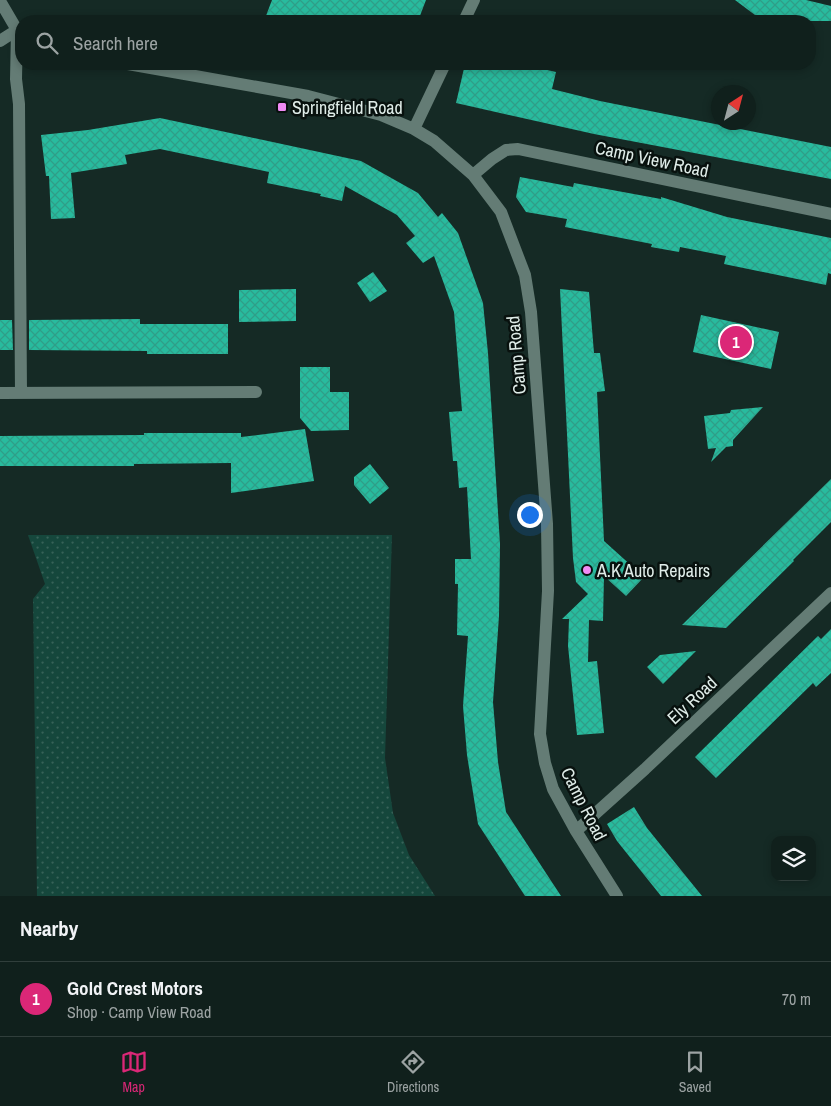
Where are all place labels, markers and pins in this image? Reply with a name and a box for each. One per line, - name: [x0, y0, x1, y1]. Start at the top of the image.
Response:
- place label: Springfield Road: [292, 95, 403, 120]
- marker: Springfield Road: [276, 101, 288, 113]
- pin: 1: [720, 323, 752, 361]
- place label: A.K Auto Repairs: [596, 558, 710, 583]
- marker: A.K Auto Repairs: [581, 564, 593, 576]

